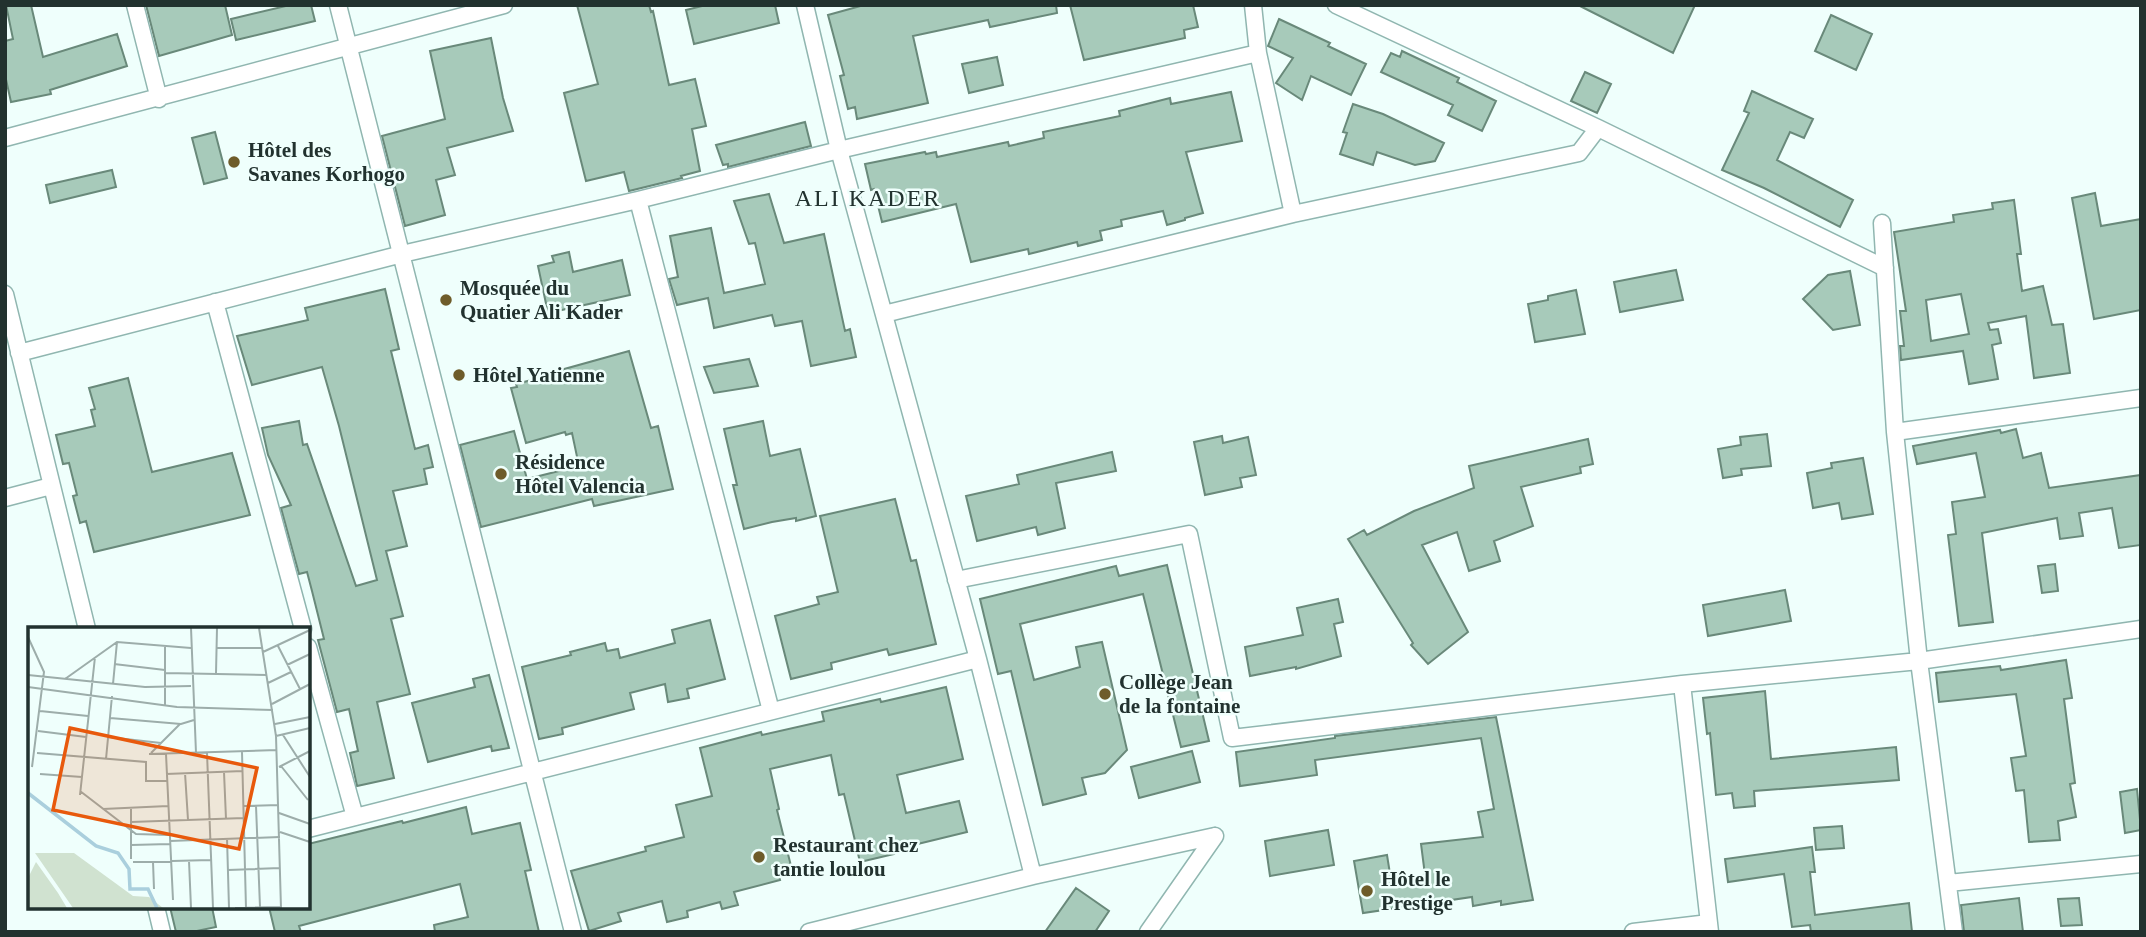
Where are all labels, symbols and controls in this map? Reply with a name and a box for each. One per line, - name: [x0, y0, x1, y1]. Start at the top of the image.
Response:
- place label: Hôtel des Savanes Korhogo: [248, 138, 405, 186]
- marker: Hôtel des Savanes Korhogo: [226, 154, 242, 170]
- district label: ALI KADER: [795, 185, 941, 211]
- place label: Mosquée du Quatier Ali Kader: [460, 276, 623, 324]
- marker: Mosquée du Quatier Ali Kader: [438, 292, 454, 308]
- place label: Hôtel Yatienne: [473, 363, 605, 387]
- marker: Hôtel Yatienne: [451, 367, 467, 383]
- place label: Résidence Hôtel Valencia: [515, 450, 646, 498]
- marker: Résidence Hôtel Valencia: [493, 466, 509, 482]
- inset map: [28, 627, 310, 909]
- place label: Collège Jean de la fontaine: [1119, 670, 1240, 718]
- marker: Collège Jean de la fontaine: [1097, 686, 1113, 702]
- place label: Restaurant chez tantie loulou: [773, 833, 918, 881]
- marker: Restaurant chez tantie loulou: [751, 849, 767, 865]
- place label: Hôtel le Prestige: [1381, 867, 1453, 915]
- marker: Hôtel le Prestige: [1359, 883, 1375, 899]

